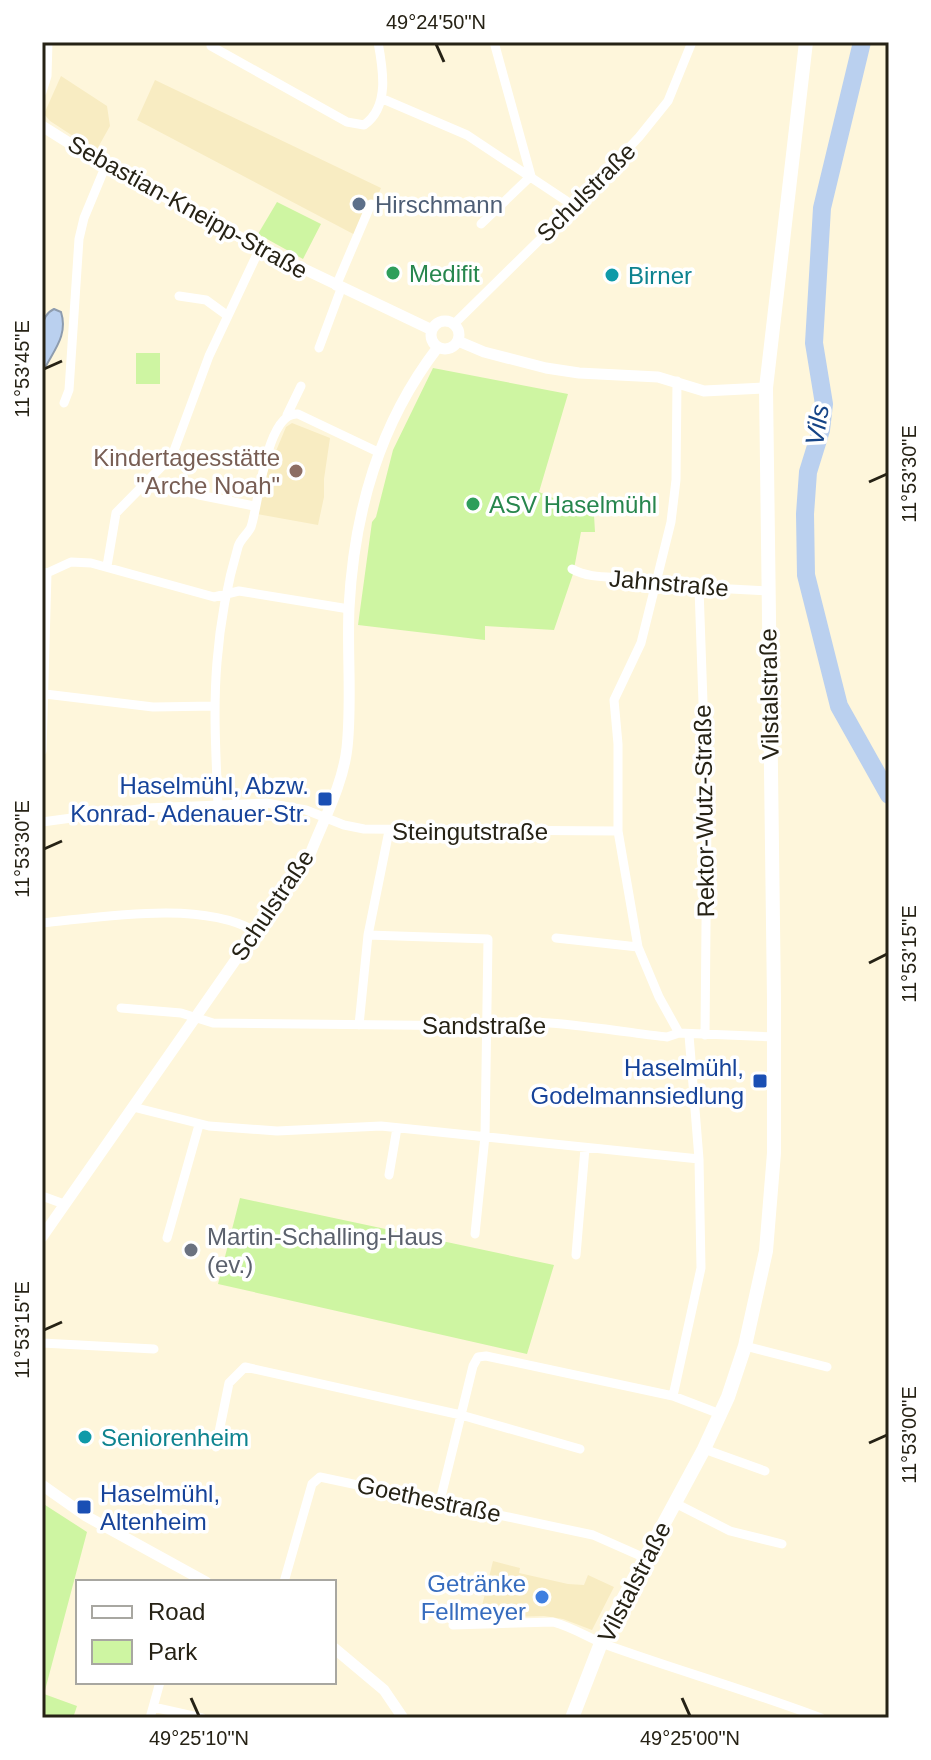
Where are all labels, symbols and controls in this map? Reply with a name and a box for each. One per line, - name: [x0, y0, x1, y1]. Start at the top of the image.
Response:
- text: 49°24'50"N: [386, 11, 486, 33]
- street label: Sebastian-Kneipp-Straße: [64, 130, 312, 284]
- street label: Schulstraße: [531, 137, 641, 247]
- place label: Hirschmann: [375, 191, 503, 218]
- marker: Hirschmann: [350, 195, 368, 213]
- place label: Medifit: [409, 260, 480, 287]
- place label: Birner: [628, 262, 692, 289]
- marker: Medifit: [384, 264, 402, 282]
- marker: Birner: [603, 266, 621, 284]
- text: 11°53'45"E: [11, 320, 33, 418]
- water label: Vils: [799, 402, 835, 448]
- text: 11°53'30"E: [898, 425, 920, 523]
- place label: Kindertagesstätte "Arche Noah": [93, 444, 280, 499]
- marker: Kindertagesstätte "Arche Noah": [287, 462, 305, 480]
- place label: ASV Haselmühl: [489, 491, 657, 518]
- marker: ASV Haselmühl: [464, 495, 482, 513]
- street label: Jahnstraße: [608, 564, 730, 602]
- street label: Vilstalstraße: [754, 628, 784, 760]
- street label: Rektor-Wutz-Straße: [689, 704, 719, 918]
- place label: Haselmühl, Abzw. Konrad- Adenauer-Str.: [70, 772, 309, 827]
- marker: Haselmühl, Abzw. Konrad- Adenauer-Str.: [316, 790, 334, 808]
- text: 11°53'30"E: [11, 800, 33, 898]
- street label: Steingutstraße: [392, 818, 548, 845]
- street label: Schulstraße: [225, 844, 319, 966]
- text: 11°53'15"E: [898, 905, 920, 1003]
- street label: Sandstraße: [422, 1012, 546, 1039]
- place label: Haselmühl, Godelmannsiedlung: [531, 1054, 744, 1109]
- marker: Haselmühl, Godelmannsiedlung: [751, 1072, 769, 1090]
- place label: Martin-Schalling-Haus (ev.): [207, 1223, 443, 1278]
- marker: Martin-Schalling-Haus (ev.): [182, 1241, 200, 1259]
- text: 11°53'15"E: [11, 1281, 33, 1379]
- text: 11°53'00"E: [898, 1386, 920, 1484]
- place label: Seniorenheim: [101, 1424, 249, 1451]
- marker: Seniorenheim: [76, 1428, 94, 1446]
- street label: Goethestraße: [354, 1471, 504, 1527]
- place label: Haselmühl, Altenheim: [100, 1480, 220, 1535]
- marker: Haselmühl, Altenheim: [75, 1498, 93, 1516]
- street label: Vilstalstraße: [592, 1517, 676, 1647]
- place label: Getränke Fellmeyer: [421, 1570, 526, 1625]
- legend: [76, 1580, 336, 1684]
- marker: Getränke Fellmeyer: [533, 1588, 551, 1606]
- text: Road: [148, 1598, 205, 1625]
- text: Park: [148, 1638, 198, 1665]
- text: 49°25'10"N: [149, 1727, 249, 1749]
- text: 49°25'00"N: [640, 1727, 740, 1749]

